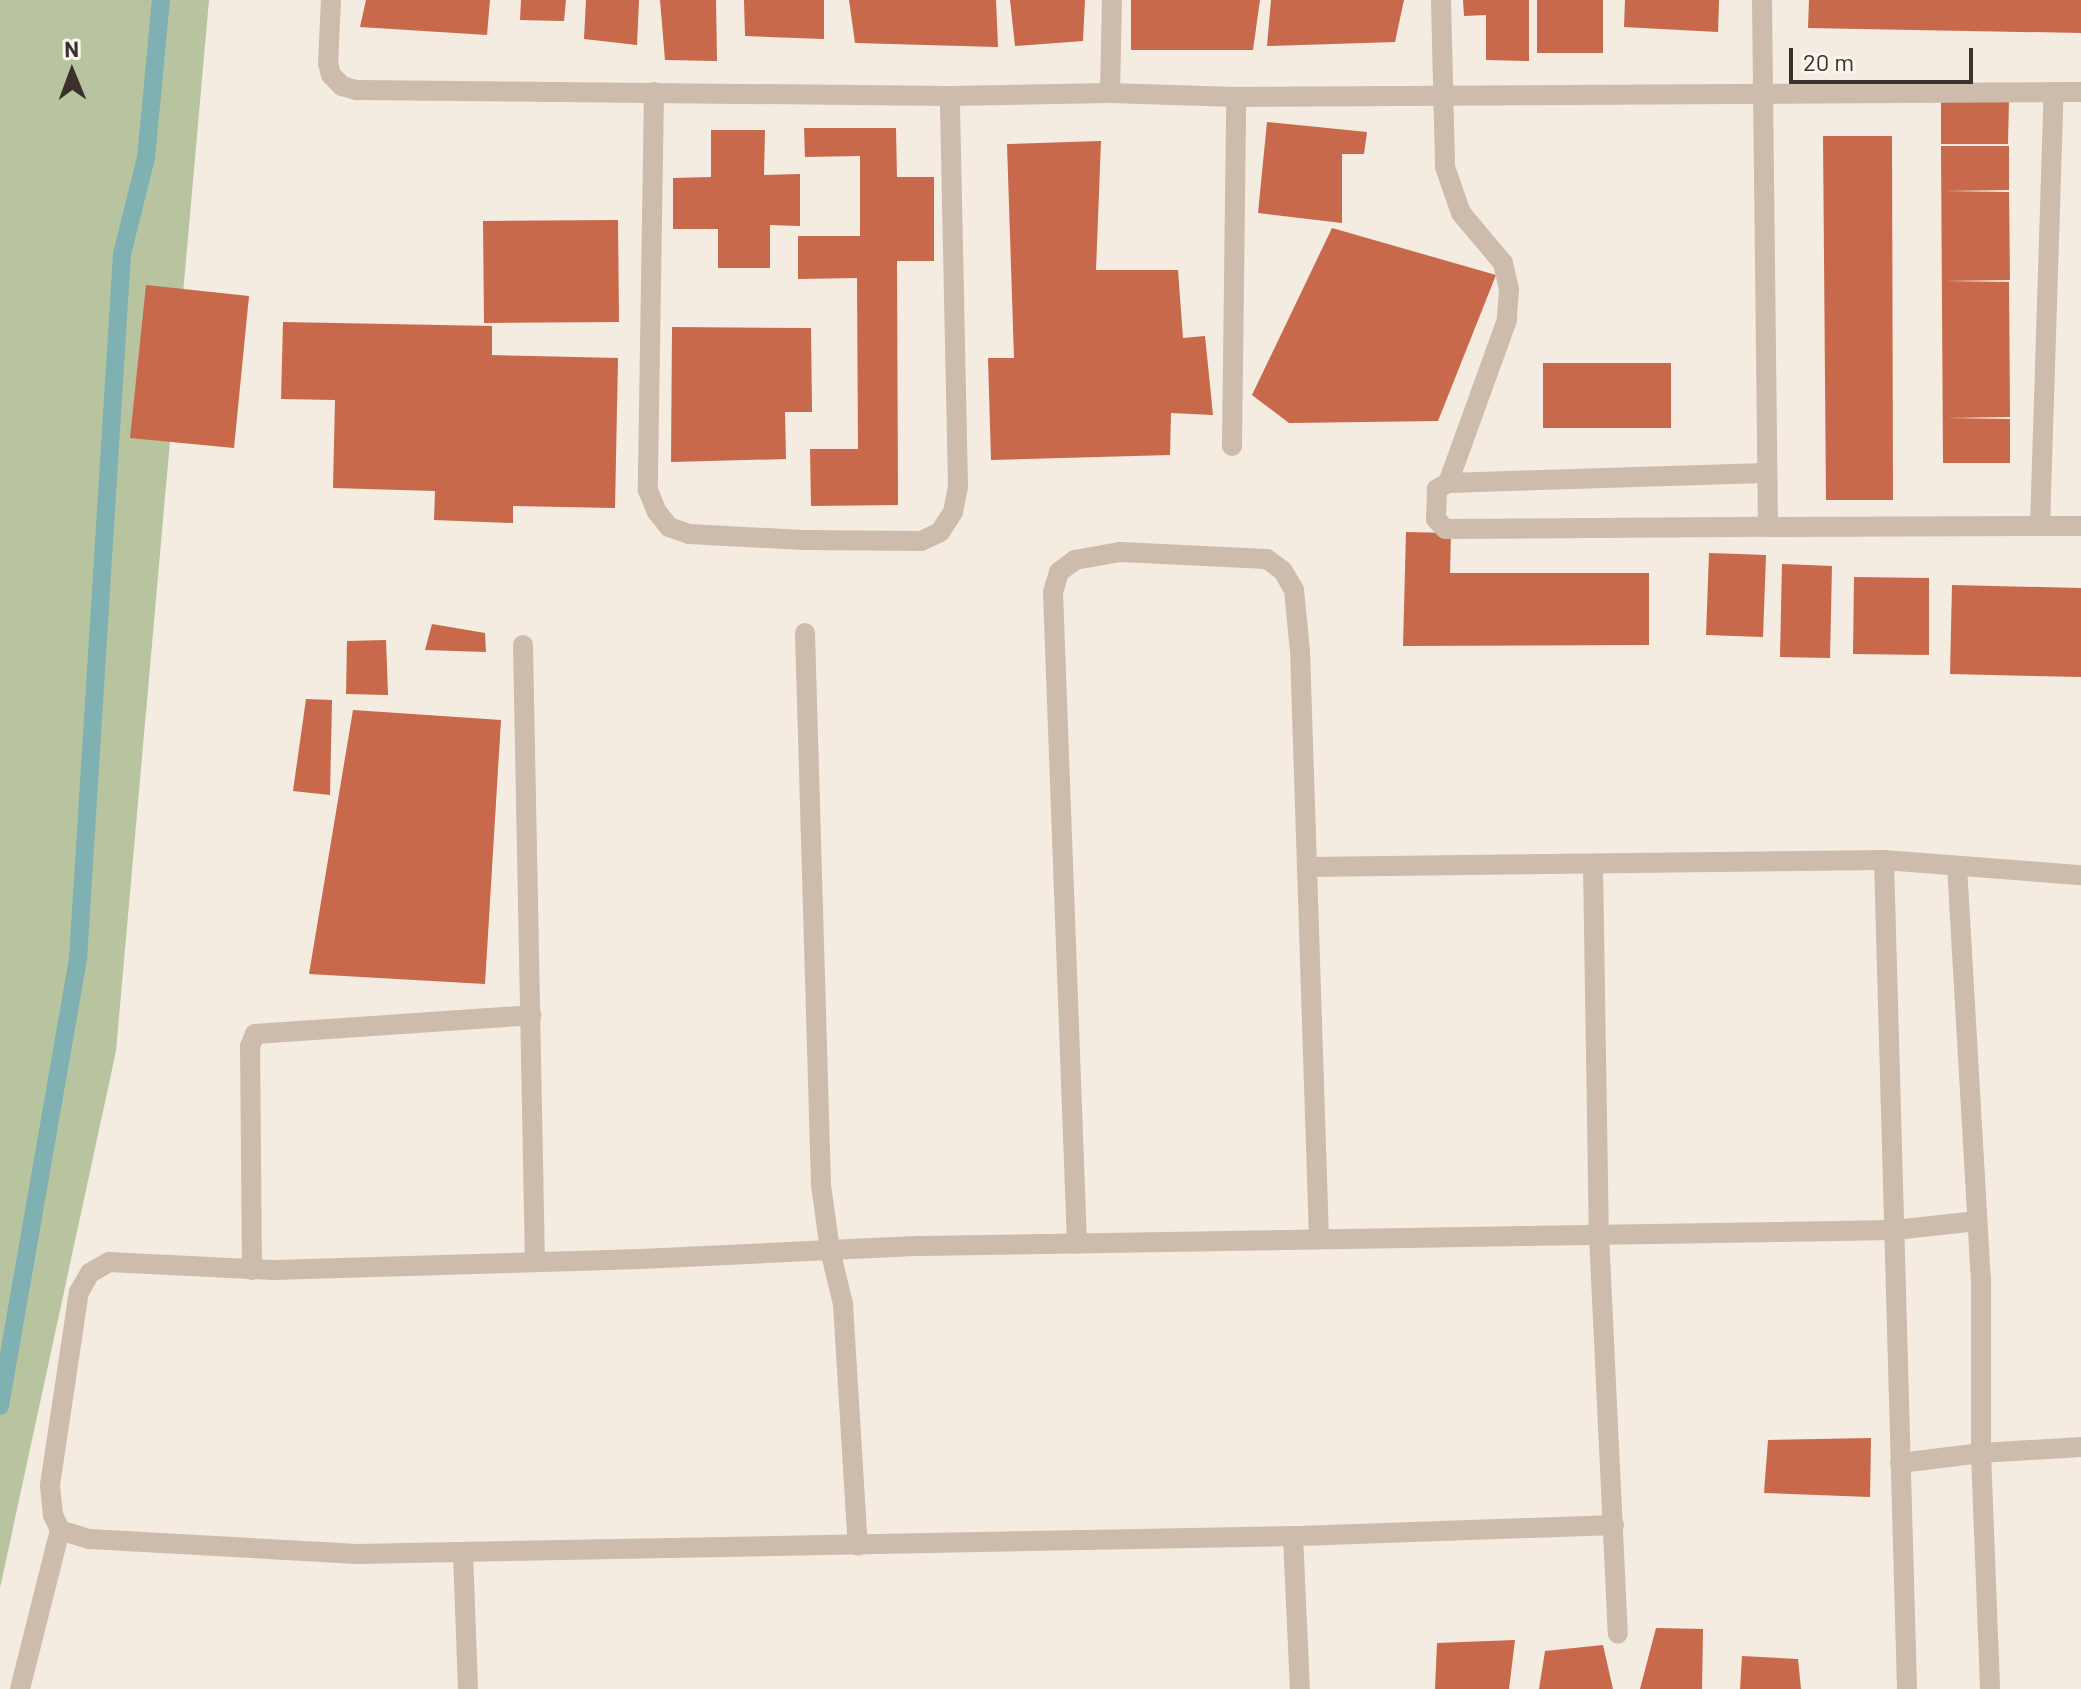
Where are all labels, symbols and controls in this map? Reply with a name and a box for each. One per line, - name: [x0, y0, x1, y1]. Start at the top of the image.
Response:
- north arrow: [32, 32, 112, 112]
- scale bar: [1793, 32, 1977, 82]
- text: N: [64, 35, 79, 61]
- text: 20 m: [1803, 47, 1854, 76]

